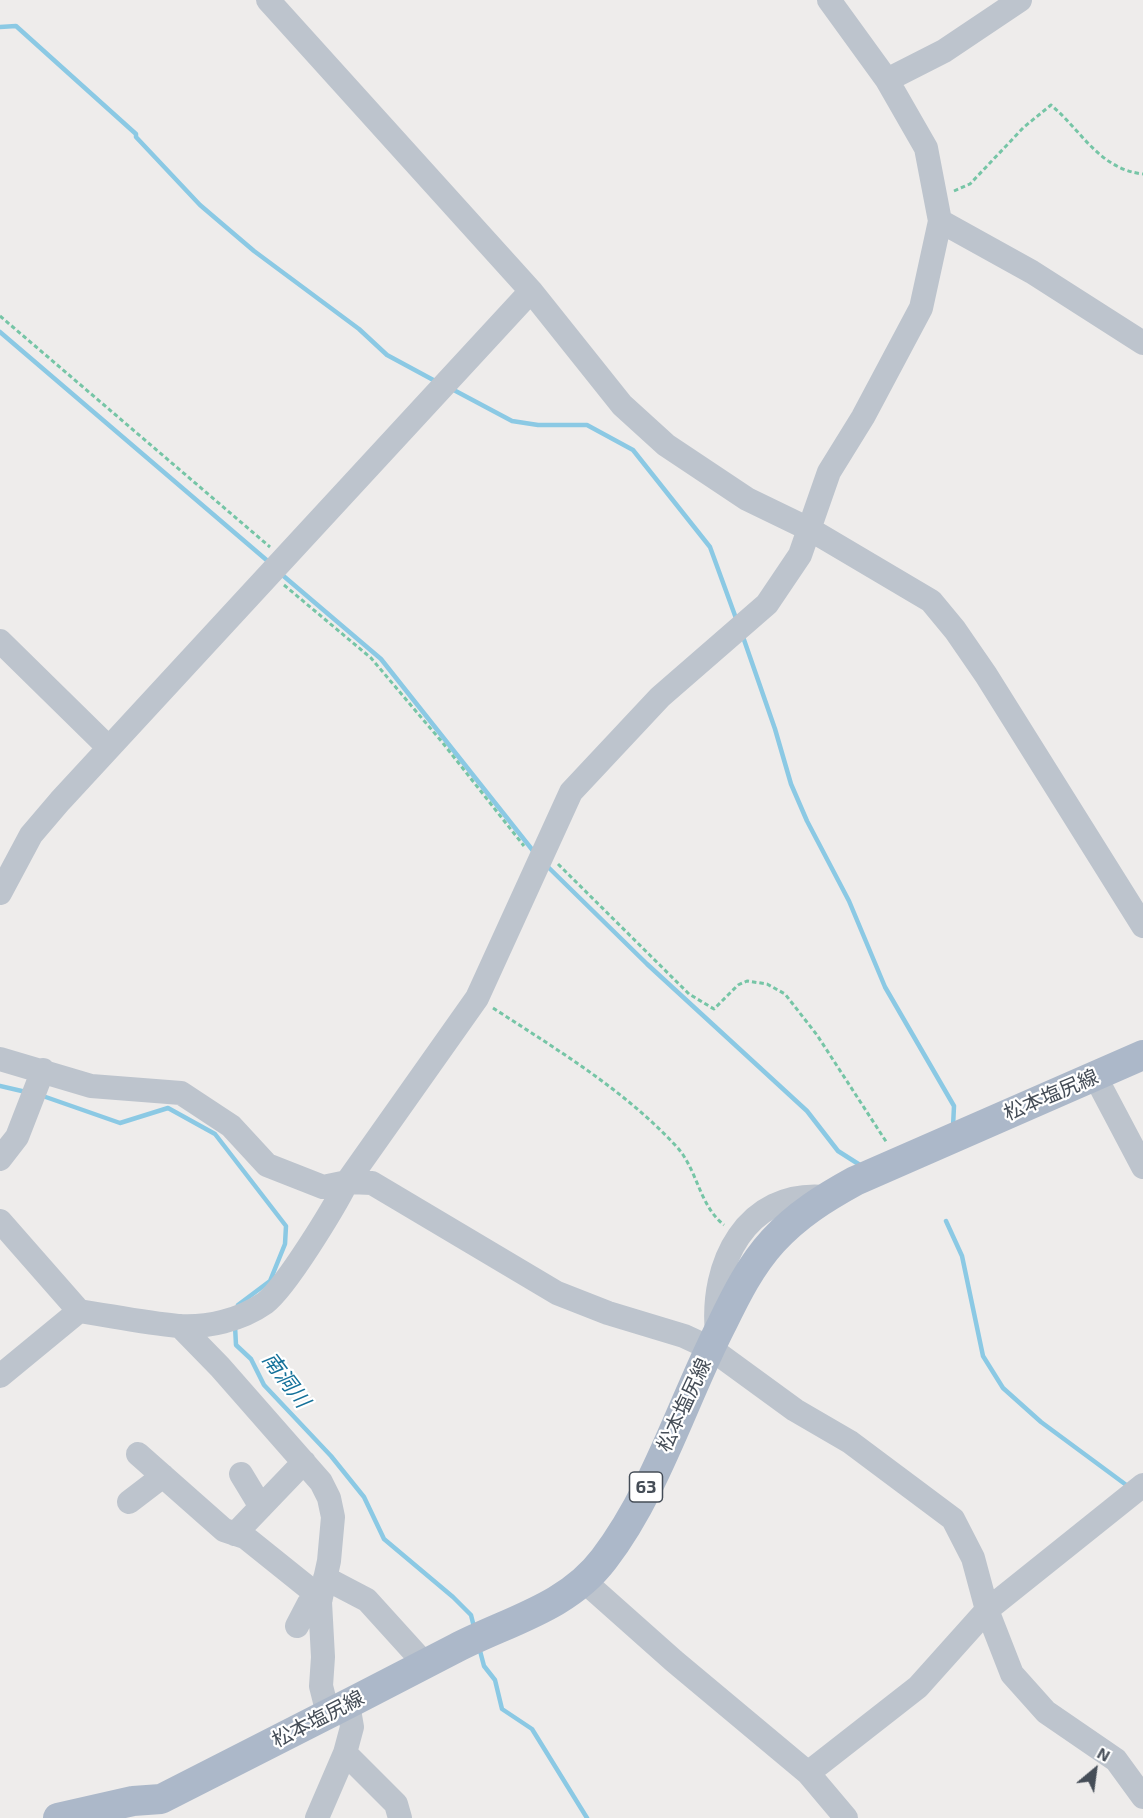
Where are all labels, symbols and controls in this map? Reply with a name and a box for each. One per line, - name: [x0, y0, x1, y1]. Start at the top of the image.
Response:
- street label: 松本塩尻線: [1000, 1064, 1102, 1126]
- water label: 南洞川: [257, 1347, 315, 1413]
- street label: 松本塩尻線: [652, 1355, 716, 1455]
- road number: 63: [630, 1472, 662, 1502]
- street label: 松本塩尻線: [268, 1686, 368, 1752]
- north arrow: [1065, 1740, 1125, 1800]
- text: N: [1094, 1743, 1114, 1765]

